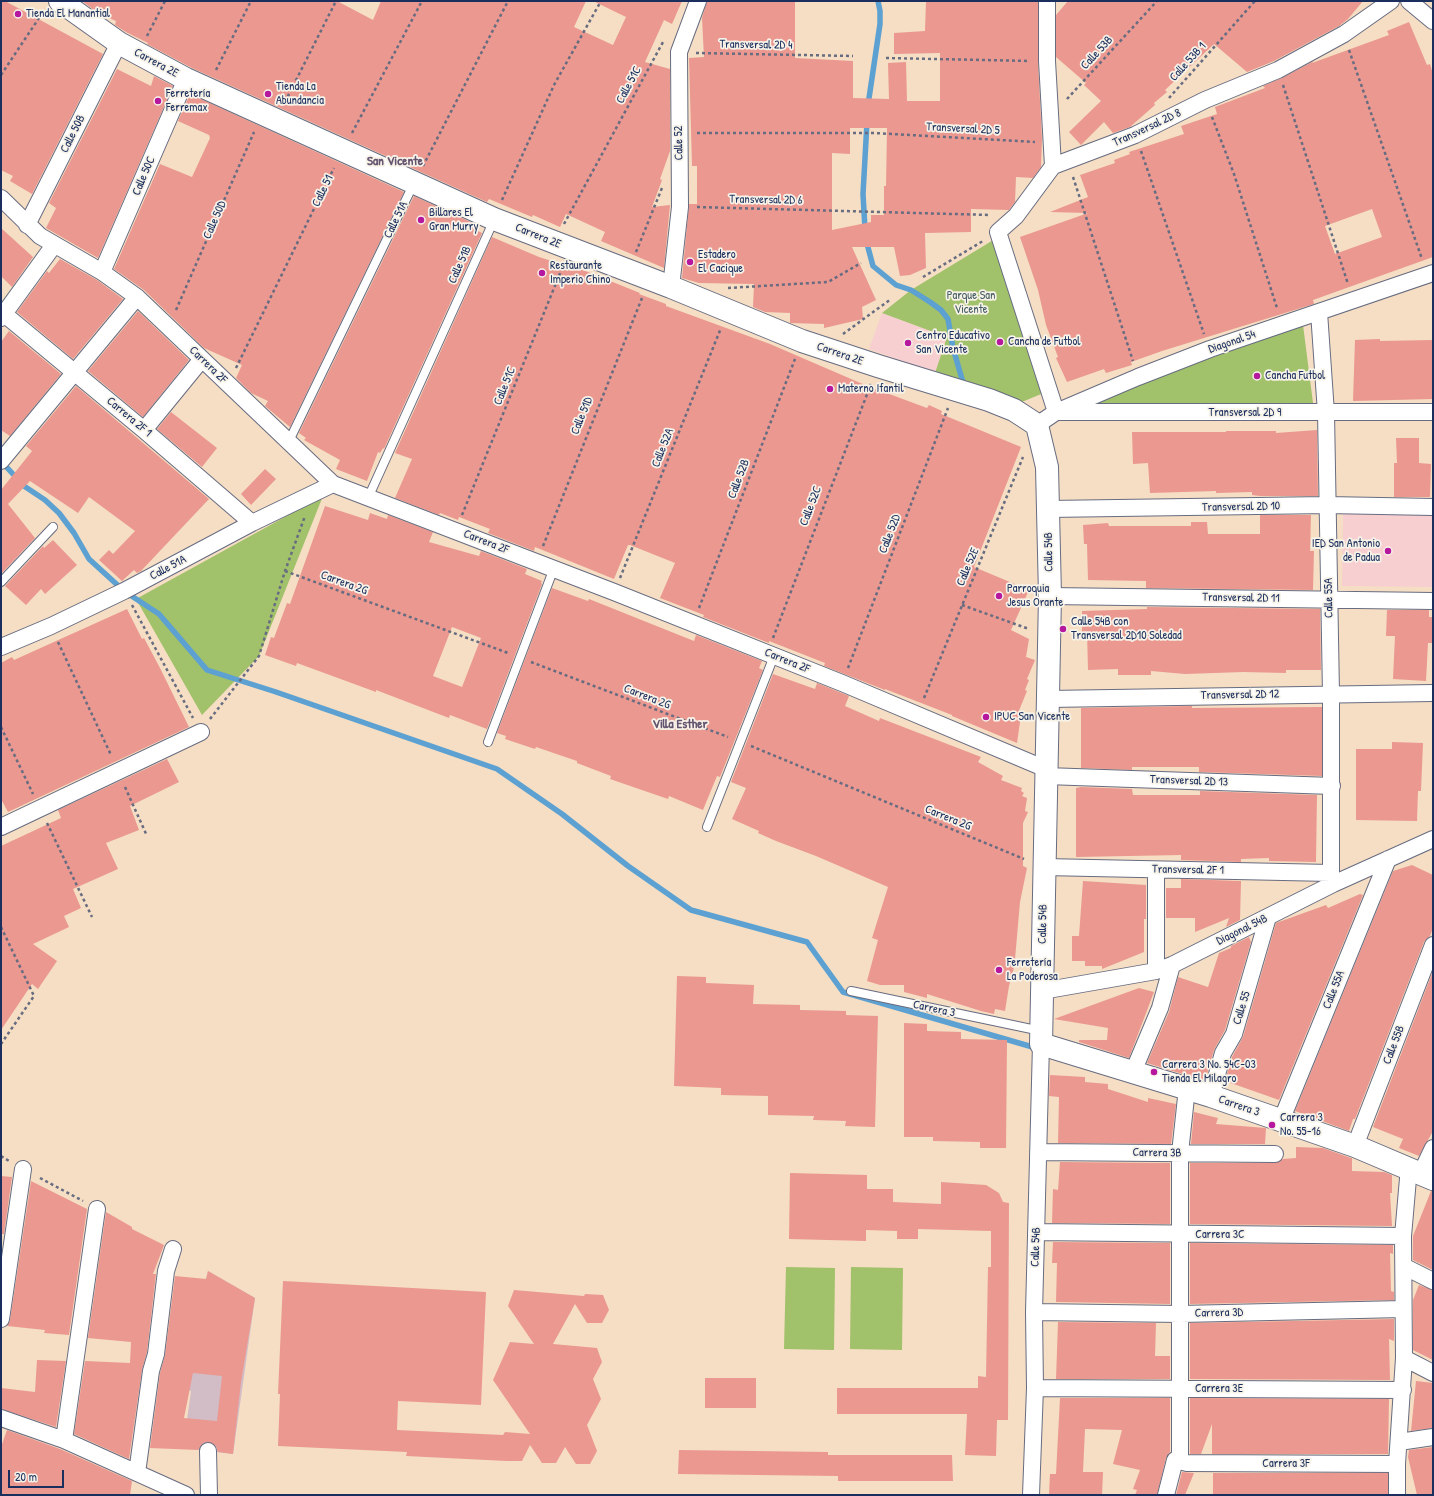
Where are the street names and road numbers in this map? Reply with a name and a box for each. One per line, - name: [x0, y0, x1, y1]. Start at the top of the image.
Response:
- street label: Calle 53B: [1078, 33, 1116, 73]
- street label: Transversal 2D 4: [719, 37, 793, 53]
- street label: Calle 53B 1: [1167, 39, 1209, 85]
- street label: Carrera 2E: [131, 45, 181, 81]
- street label: Calle 51C: [613, 64, 645, 106]
- street label: Transversal 2D 8: [1111, 106, 1183, 150]
- street label: Calle 50B: [57, 113, 89, 155]
- street label: Transversal 2D 5: [926, 120, 1000, 138]
- street label: Calle 52: [671, 126, 687, 160]
- street label: Calle 50C: [129, 154, 159, 198]
- street label: Calle 51: [309, 173, 337, 209]
- street label: Transversal 2D 6: [729, 192, 803, 208]
- street label: Calle 50D: [200, 199, 230, 241]
- street label: Calle 51A: [381, 199, 411, 241]
- street label: Carrera 2E: [513, 220, 563, 252]
- street label: Calle 51B: [445, 244, 475, 286]
- street label: Diagonal 54: [1207, 327, 1257, 357]
- street label: Carrera 2E: [815, 339, 865, 369]
- street label: Carrera 2F: [186, 343, 230, 387]
- street label: Calle 51C: [491, 365, 519, 407]
- street label: Carrera 2F 1: [103, 394, 155, 440]
- street label: Calle 51D: [568, 395, 596, 437]
- street label: Transversal 2D 9: [1209, 406, 1281, 420]
- street label: Calle 52A: [649, 427, 677, 469]
- street label: Calle 52B: [725, 457, 753, 501]
- street label: Calle 52C: [797, 484, 825, 528]
- street label: Transversal 2D 10: [1202, 499, 1280, 515]
- street label: Calle 52D: [876, 513, 904, 555]
- street label: Carrera 2F: [461, 527, 511, 557]
- street label: Calle 54B: [1041, 532, 1057, 572]
- street label: Calle 52E: [954, 546, 982, 588]
- street label: Calle 51A: [147, 552, 189, 584]
- street label: Carrera 2G: [319, 568, 369, 598]
- street label: Calle 55A: [1321, 578, 1337, 618]
- street label: Transversal 2D 11: [1202, 590, 1280, 606]
- street label: Carrera 2F: [762, 645, 812, 677]
- street label: Carrera 2G: [622, 682, 672, 712]
- street label: Transversal 2D 12: [1201, 687, 1279, 703]
- street label: Transversal 2D 13: [1150, 772, 1228, 790]
- street label: Carrera 2G: [923, 802, 973, 834]
- street label: Transversal 2F 1: [1152, 862, 1224, 878]
- street label: Calle 54B: [1035, 904, 1051, 944]
- street label: Diagonal 54B: [1214, 911, 1270, 949]
- street label: Calle 55A: [1320, 969, 1348, 1011]
- street label: Calle 55: [1230, 990, 1254, 1026]
- street label: Carrera 3: [912, 998, 956, 1020]
- street label: Calle 55B: [1380, 1024, 1408, 1066]
- street label: Carrera 3: [1216, 1092, 1262, 1120]
- street label: Carrera 3B: [1132, 1145, 1182, 1161]
- street label: Calle 54B: [1028, 1227, 1044, 1267]
- street label: Carrera 3C: [1195, 1228, 1245, 1242]
- street label: Carrera 3D: [1195, 1305, 1243, 1321]
- street label: Carrera 3E: [1195, 1382, 1243, 1396]
- street label: Carrera 3F: [1262, 1457, 1310, 1471]

